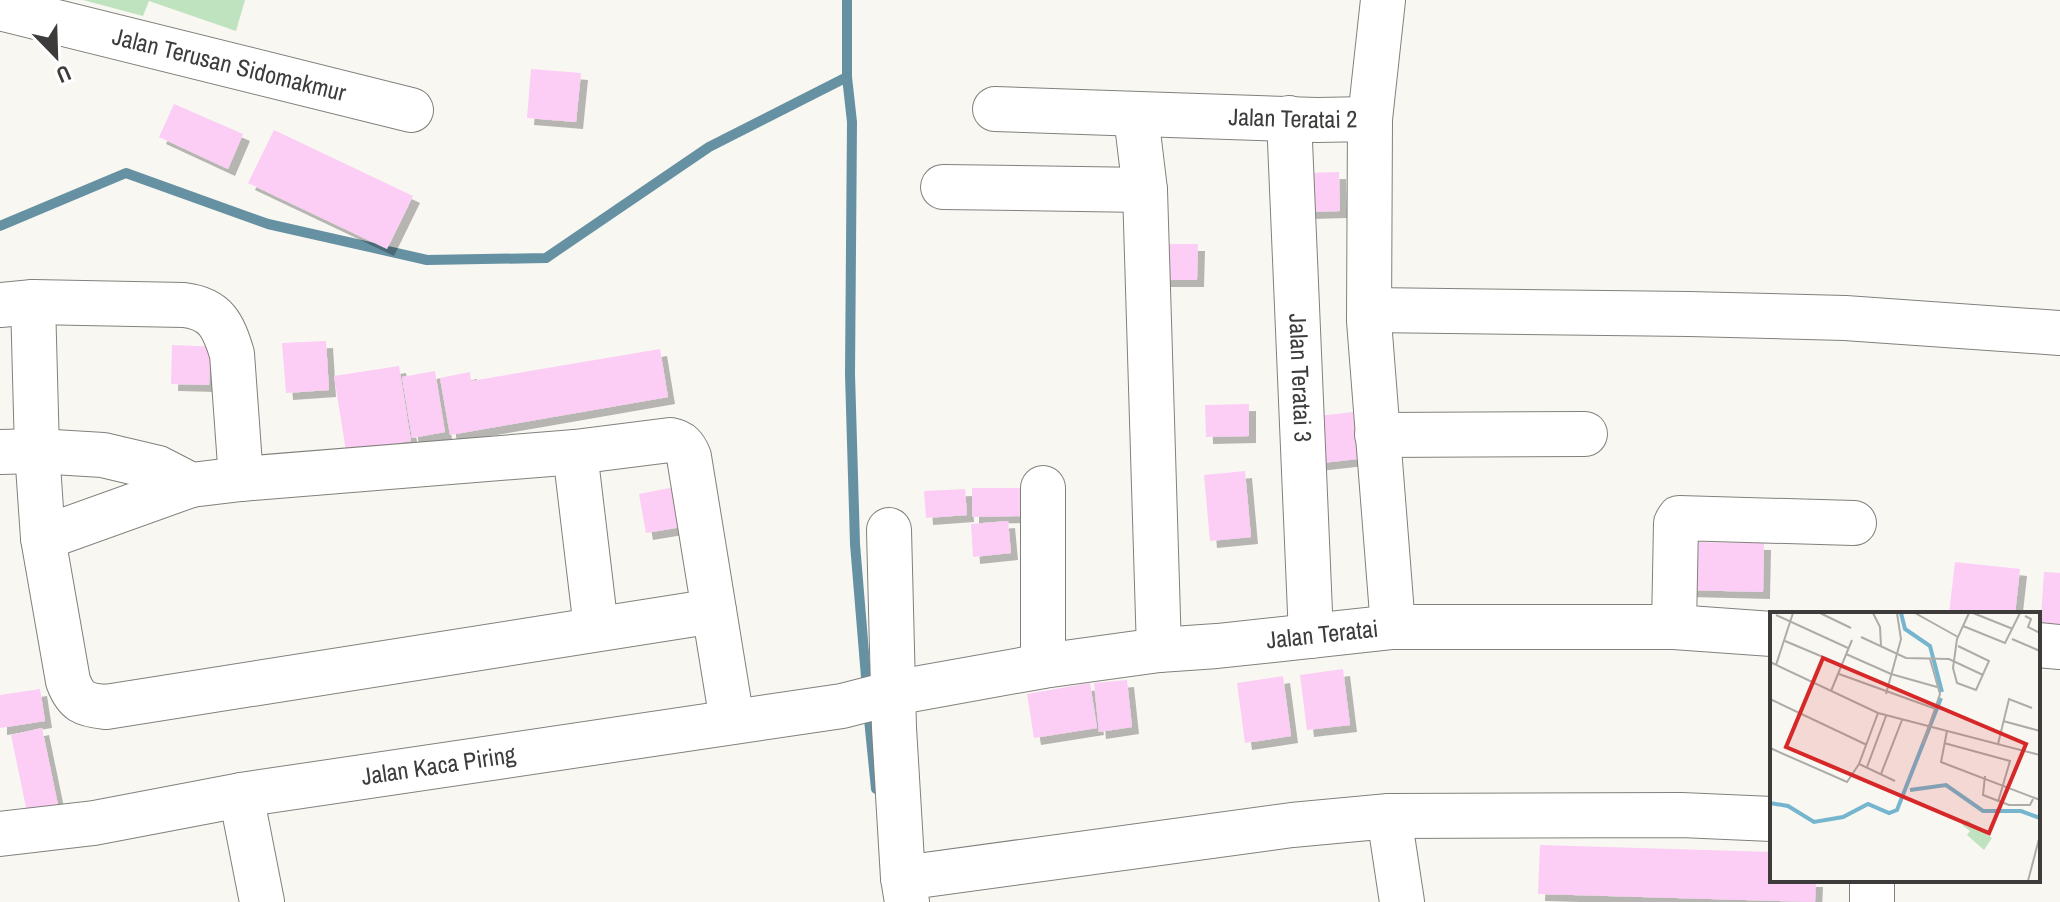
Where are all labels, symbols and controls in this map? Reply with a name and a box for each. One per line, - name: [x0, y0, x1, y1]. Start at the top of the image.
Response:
- north arrow: [16, 16, 96, 96]
- street label: Jalan Terusan Sidomakmur: [109, 20, 350, 108]
- text: U: [52, 58, 76, 91]
- street label: Jalan Teratai 2: [1228, 100, 1358, 135]
- street label: Jalan Teratai 3: [1282, 313, 1320, 443]
- street label: Jalan Teratai: [1265, 612, 1380, 656]
- inset map: [1770, 612, 2040, 882]
- street label: Jalan Kaca Piring: [359, 738, 518, 792]

